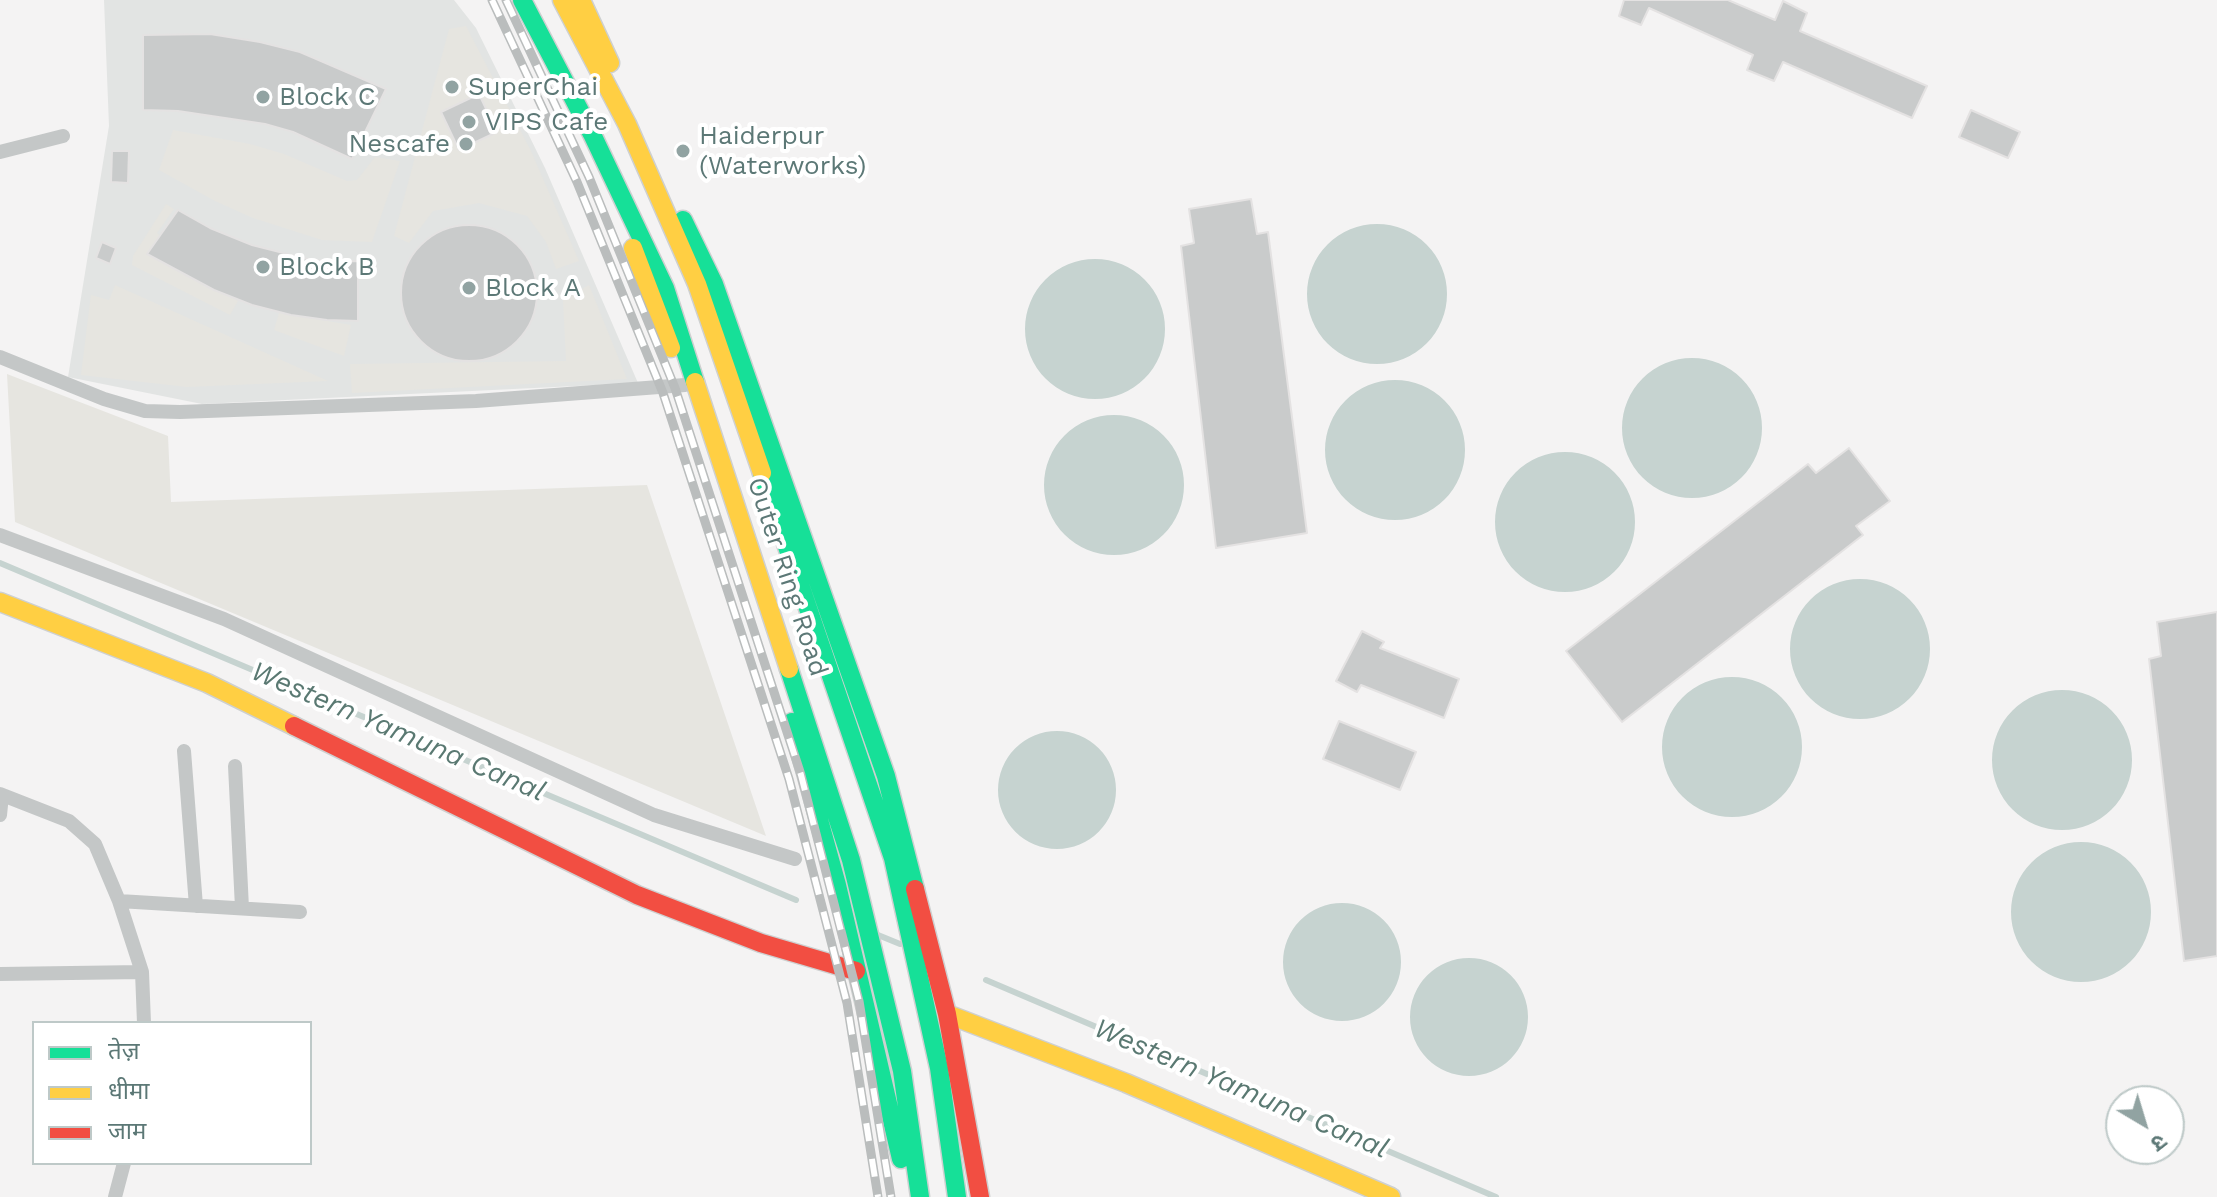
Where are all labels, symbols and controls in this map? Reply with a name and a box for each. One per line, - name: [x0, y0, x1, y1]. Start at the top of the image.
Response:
- place label: SuperChai: [468, 71, 598, 103]
- marker: SuperChai: [443, 78, 461, 96]
- place label: Block C: [279, 81, 376, 113]
- marker: Block C: [254, 88, 272, 106]
- place label: VIPS Cafe: [485, 106, 608, 138]
- marker: VIPS Cafe: [460, 113, 478, 131]
- place label: Haiderpur (Waterworks): [699, 120, 866, 182]
- place label: Nescafe: [348, 128, 450, 160]
- marker: Nescafe: [457, 135, 475, 153]
- marker: Haiderpur (Waterworks): [674, 142, 692, 160]
- place label: Block B: [279, 251, 375, 283]
- marker: Block B: [254, 258, 272, 276]
- place label: Block A: [485, 272, 581, 304]
- marker: Block A: [460, 279, 478, 297]
- street label: Outer Ring Road: [740, 474, 834, 680]
- water label: Western Yamuna Canal: [246, 655, 550, 809]
- water label: Western Yamuna Canal: [1089, 1012, 1393, 1166]
- legend: [32, 1021, 312, 1165]
- text: तेज़: [108, 1037, 140, 1065]
- text: धीमा: [108, 1077, 150, 1105]
- north arrow: [2105, 1085, 2185, 1165]
- text: जाम: [108, 1117, 146, 1145]
- text: उ: [2146, 1129, 2172, 1157]

